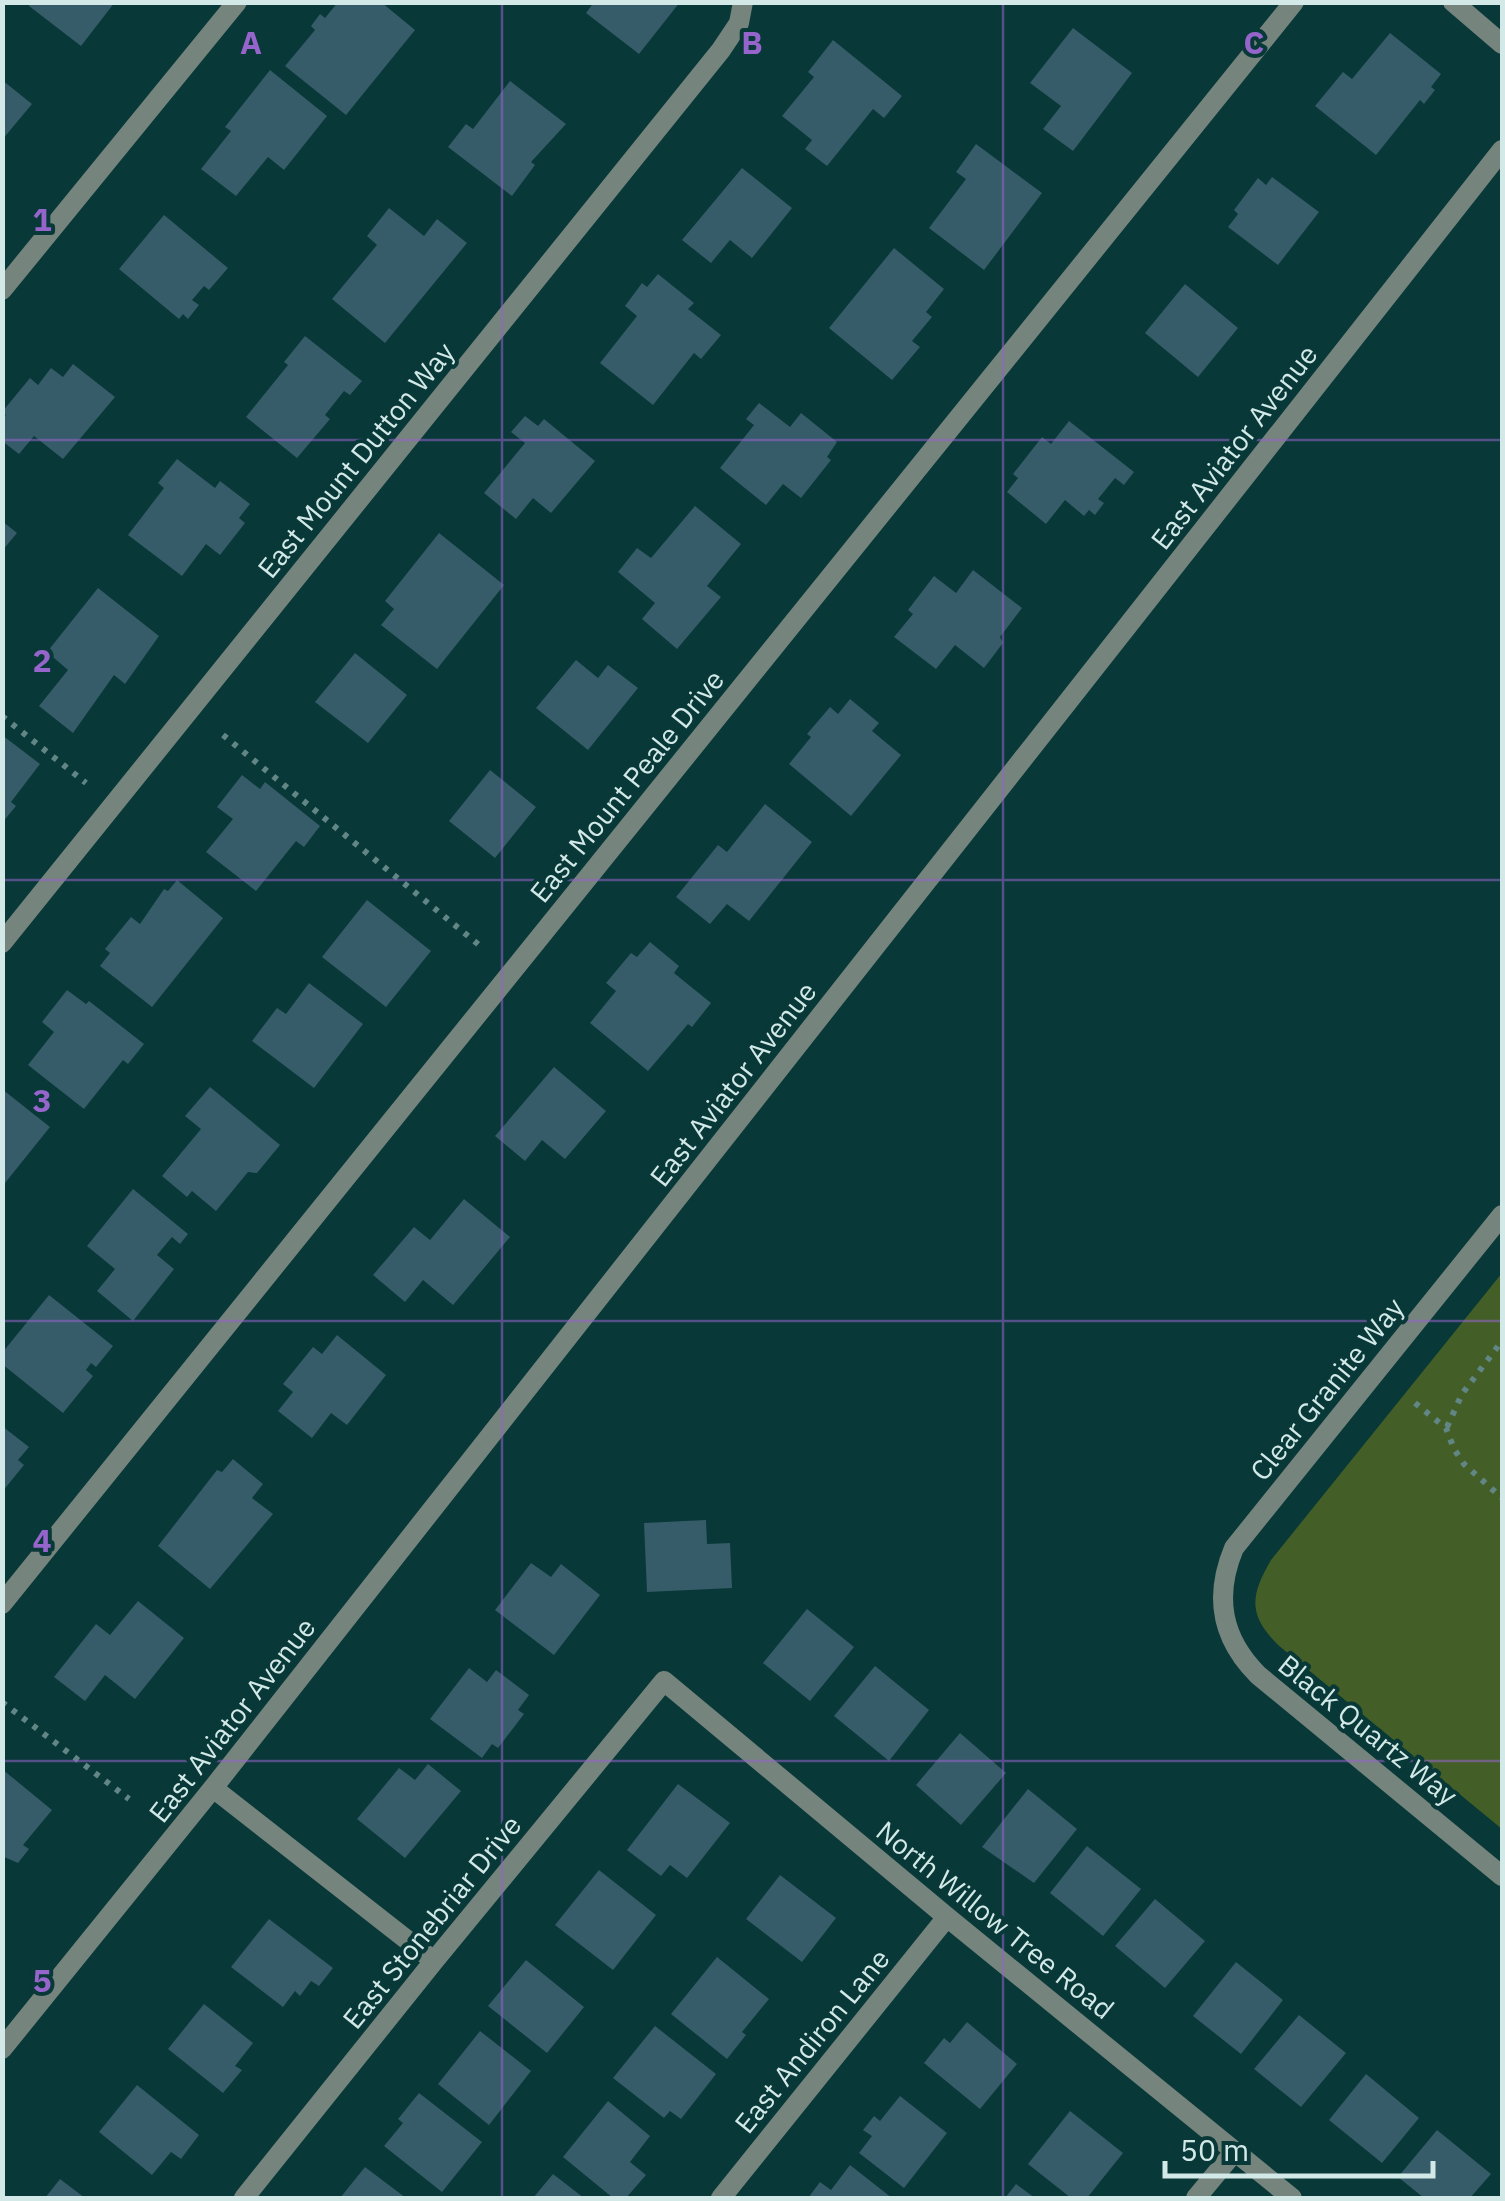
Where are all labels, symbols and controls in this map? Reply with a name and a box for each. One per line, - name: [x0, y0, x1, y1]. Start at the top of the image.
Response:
- text: A: [240, 21, 262, 63]
- text: B: [741, 21, 763, 63]
- text: C: [1244, 21, 1264, 63]
- text: 1: [32, 198, 52, 240]
- street label: East Mount Dutton Way: [249, 334, 462, 585]
- street label: East Aviator Avenue: [1142, 337, 1325, 557]
- text: 2: [32, 639, 52, 681]
- street label: East Mount Peale Drive: [521, 662, 732, 910]
- street label: East Aviator Avenue: [641, 974, 824, 1194]
- text: 3: [32, 1079, 52, 1121]
- street label: Clear Granite Way: [1241, 1290, 1412, 1488]
- text: 4: [32, 1519, 52, 1561]
- street label: East Aviator Avenue: [140, 1610, 323, 1830]
- street label: Black Quartz Way: [1271, 1646, 1466, 1813]
- street label: East Stonebriar Drive: [334, 1807, 529, 2036]
- street label: North Willow Tree Road: [869, 1812, 1122, 2027]
- street label: East Andiron Lane: [726, 1941, 897, 2140]
- text: 5: [32, 1959, 52, 2001]
- scale bar: [1165, 2116, 1432, 2178]
- text: 50 m: [1180, 2130, 1249, 2169]

